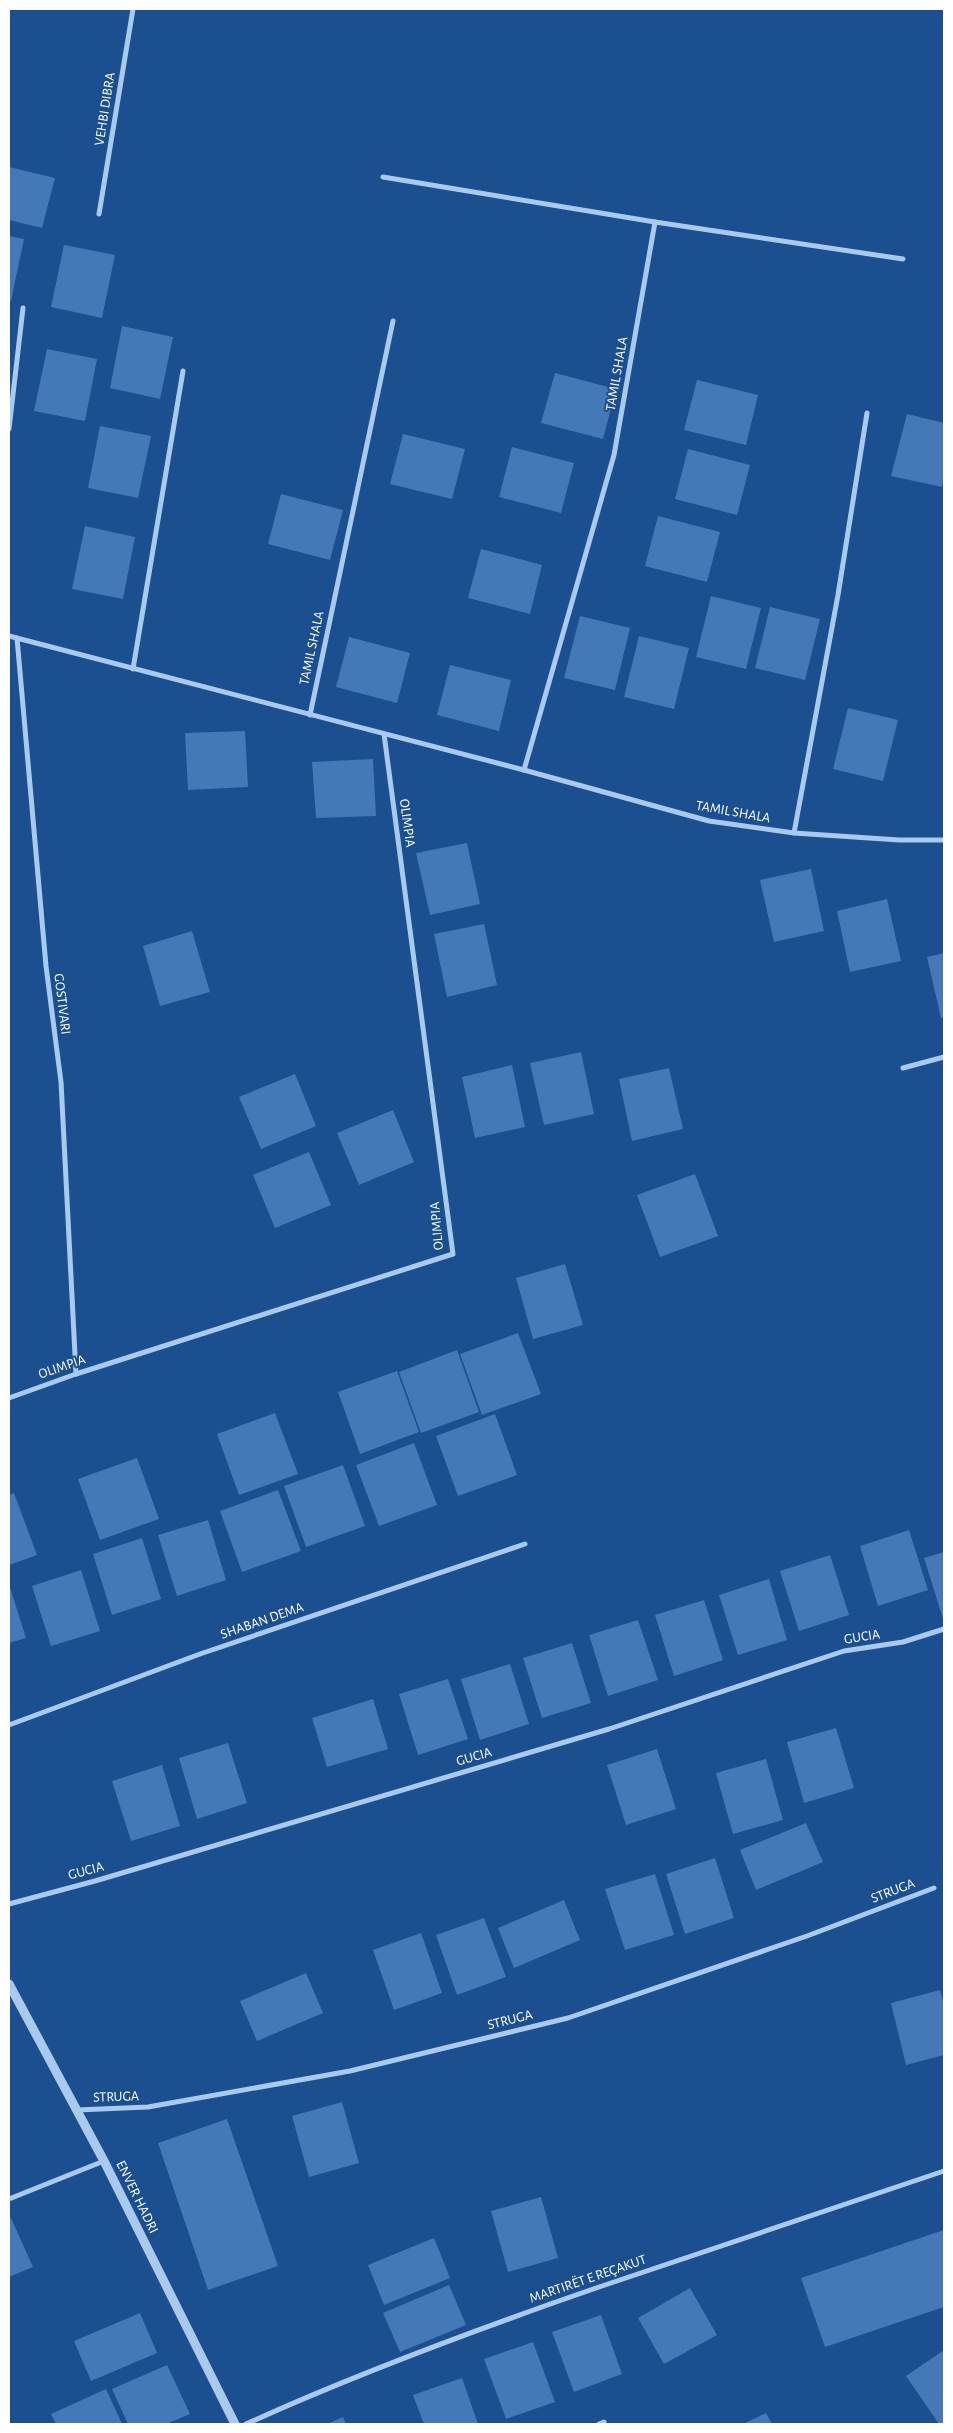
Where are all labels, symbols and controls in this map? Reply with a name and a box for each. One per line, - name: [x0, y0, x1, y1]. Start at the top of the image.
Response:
- street label: VEHBI DIBRA: [92, 71, 118, 147]
- street label: TAMIL SHALA: [604, 336, 630, 412]
- street label: TAMIL SHALA: [297, 610, 327, 686]
- street label: OLIMPIA: [397, 798, 417, 848]
- street label: TAMIL SHALA: [695, 799, 771, 825]
- street label: GOSTIVARI: [51, 973, 73, 1035]
- street label: OLIMPIA: [428, 1201, 446, 1251]
- street label: OLIMPIA: [37, 1352, 87, 1382]
- street label: SHABAN DEMA: [219, 1600, 305, 1642]
- street label: GUCIA: [843, 1627, 881, 1647]
- street label: GUCIA: [455, 1745, 493, 1769]
- street label: GUCIA: [67, 1860, 105, 1882]
- street label: STRUGA: [869, 1876, 917, 1906]
- street label: STRUGA: [486, 2008, 534, 2032]
- street label: STRUGA: [93, 2089, 139, 2105]
- street label: ENVER HADRI: [113, 2158, 161, 2236]
- street label: MARTIRËT E REÇAKUT: [527, 2250, 648, 2306]

